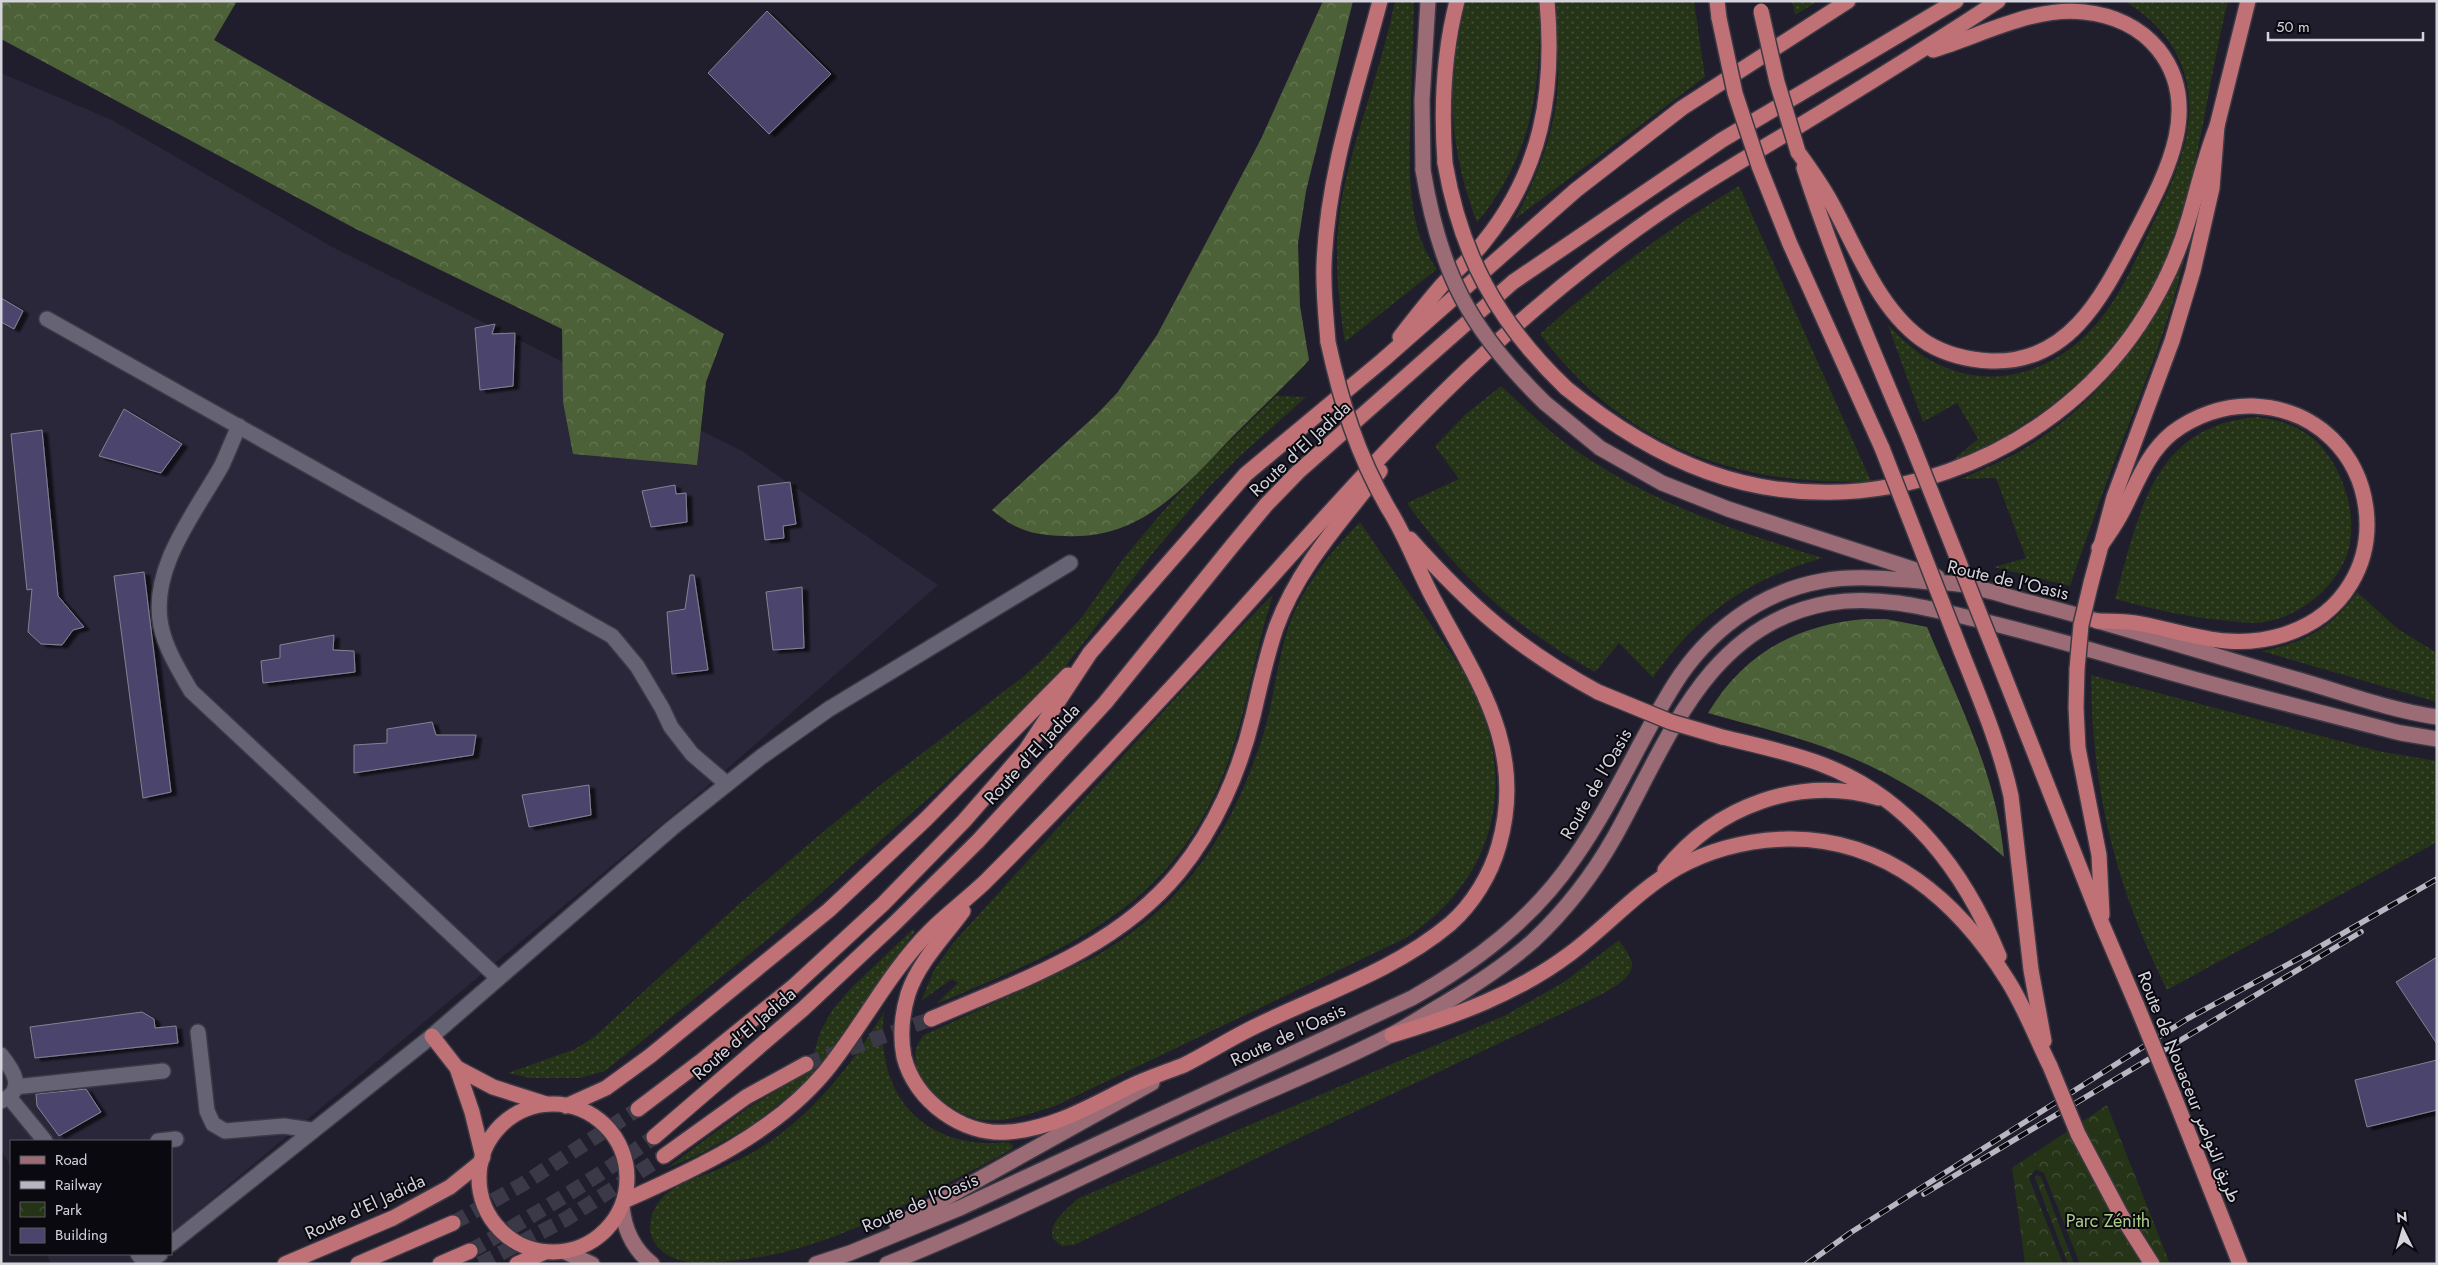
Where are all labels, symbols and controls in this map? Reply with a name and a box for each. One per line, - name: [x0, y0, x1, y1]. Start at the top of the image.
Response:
- scale bar: [2268, 10, 2423, 42]
- text: 50 m: [2276, 16, 2310, 38]
- street label: Route d'El Jadida: [1244, 395, 1356, 503]
- street label: Route de l'Oasis: [1945, 553, 2071, 607]
- street label: Route d'El Jadida: [978, 698, 1086, 810]
- street label: Route de l'Oasis: [1554, 724, 1638, 844]
- street label: Route de Nouaceur طريق النواصر: [2131, 968, 2247, 1206]
- street label: Route d'El Jadida: [686, 982, 802, 1086]
- street label: Route de l'Oasis: [1226, 997, 1350, 1073]
- legend: [10, 1140, 172, 1255]
- text: Road: [55, 1149, 87, 1171]
- street label: Route de l'Oasis: [858, 1167, 982, 1239]
- street label: Route d'El Jadida: [301, 1168, 429, 1246]
- text: Railway: [55, 1174, 102, 1196]
- text: Park: [55, 1199, 82, 1221]
- north arrow: [2378, 1205, 2428, 1255]
- text: N: [2395, 1207, 2408, 1227]
- park label: Parc Zénith: [2066, 1208, 2150, 1234]
- text: Building: [55, 1224, 107, 1246]

